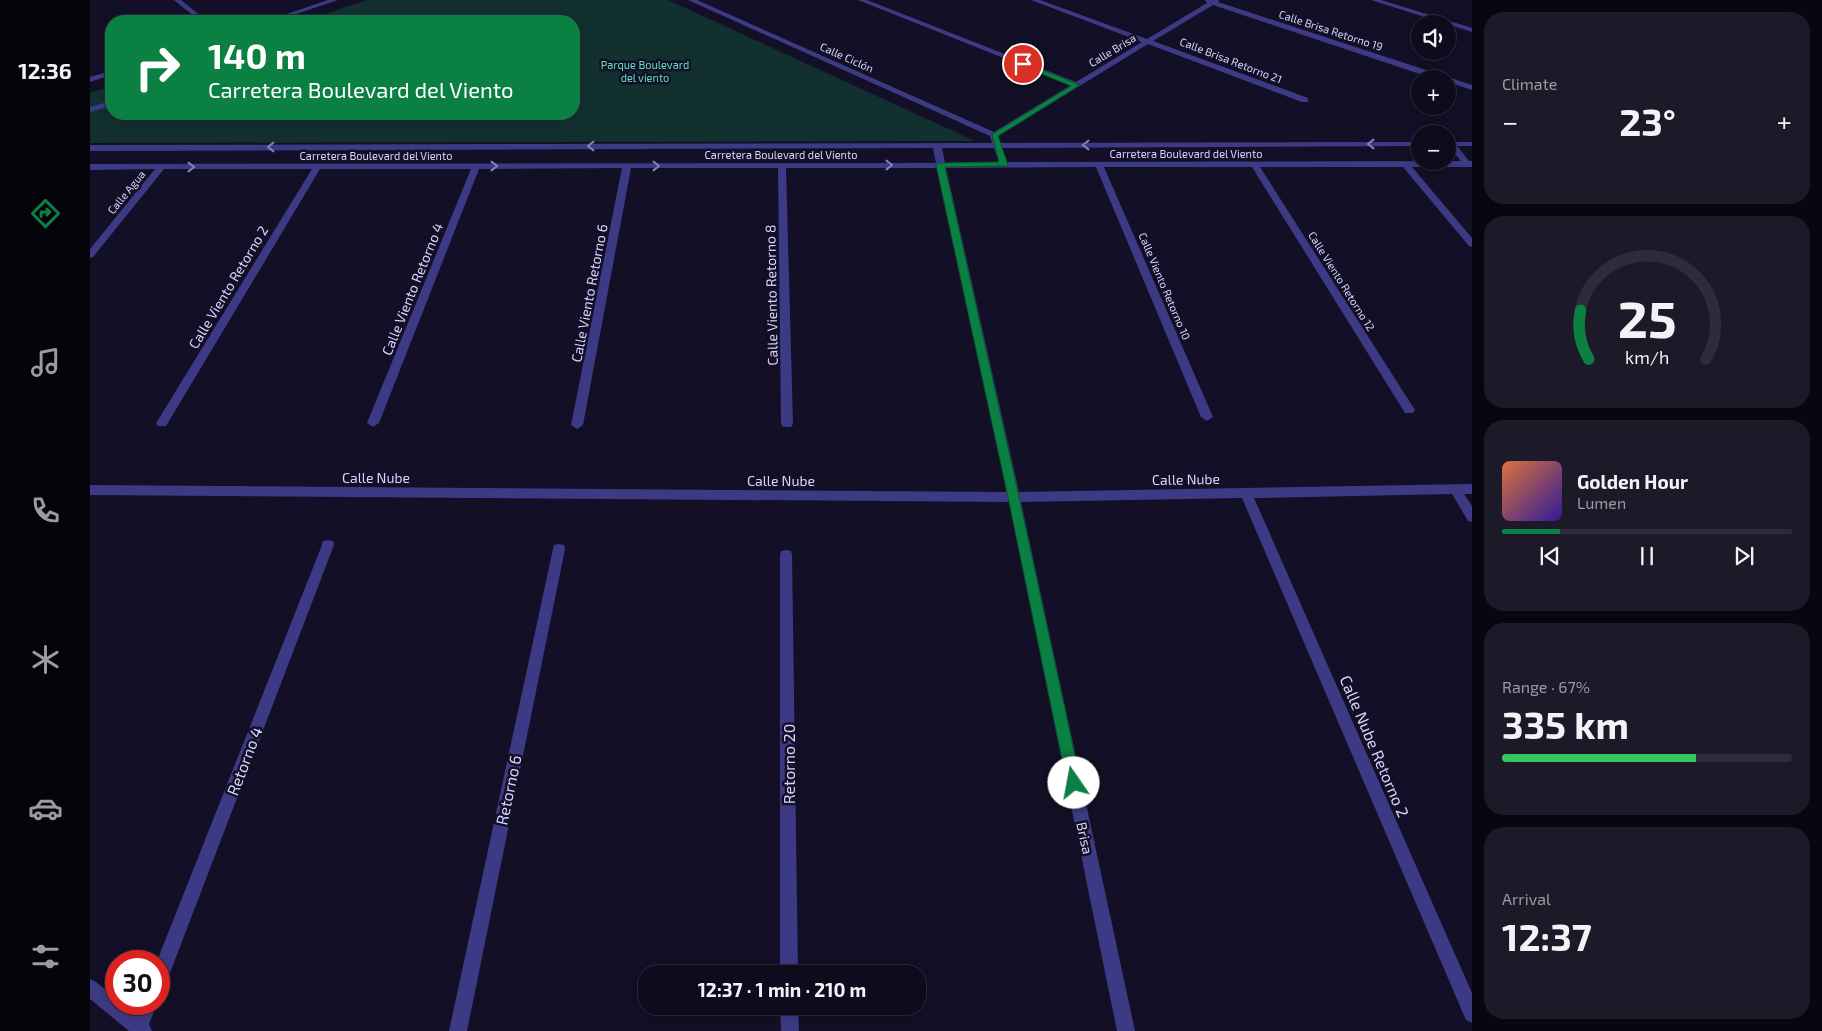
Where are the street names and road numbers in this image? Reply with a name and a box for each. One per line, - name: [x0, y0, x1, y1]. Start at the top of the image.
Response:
- street label: Calle Brisa Retorno 19: [1277, 7, 1385, 53]
- street label: Calle Brisa: [1086, 31, 1138, 69]
- street label: Calle Brisa Retorno 21: [1178, 35, 1284, 85]
- street label: Calle Ciclón: [818, 39, 876, 75]
- street label: Carretera Boulevard del Viento: [1110, 147, 1262, 160]
- street label: Carretera Boulevard del Viento: [705, 148, 857, 161]
- street label: Carretera Boulevard del Viento: [300, 149, 452, 162]
- street label: Calle Agua: [105, 168, 147, 216]
- street label: Calle Viento Retorno 4: [378, 220, 446, 358]
- street label: Calle Viento Retorno 2: [185, 222, 272, 352]
- street label: Calle Viento Retorno 6: [567, 222, 611, 364]
- street label: Calle Viento Retorno 8: [761, 224, 781, 366]
- street label: Calle Viento Retorno 12: [1306, 229, 1378, 333]
- street label: Calle Viento Retorno 10: [1137, 230, 1193, 342]
- street label: Calle Nube: [342, 469, 410, 486]
- street label: Calle Nube: [1152, 470, 1220, 488]
- street label: Calle Nube: [747, 472, 815, 489]
- street label: Calle Nube Retorno 2: [1337, 672, 1413, 820]
- street label: Retorno 4: [222, 724, 266, 798]
- street label: Retorno 20: [779, 724, 798, 804]
- street label: Retorno 6: [491, 753, 525, 827]
- street label: Brisa: [1073, 820, 1097, 856]

